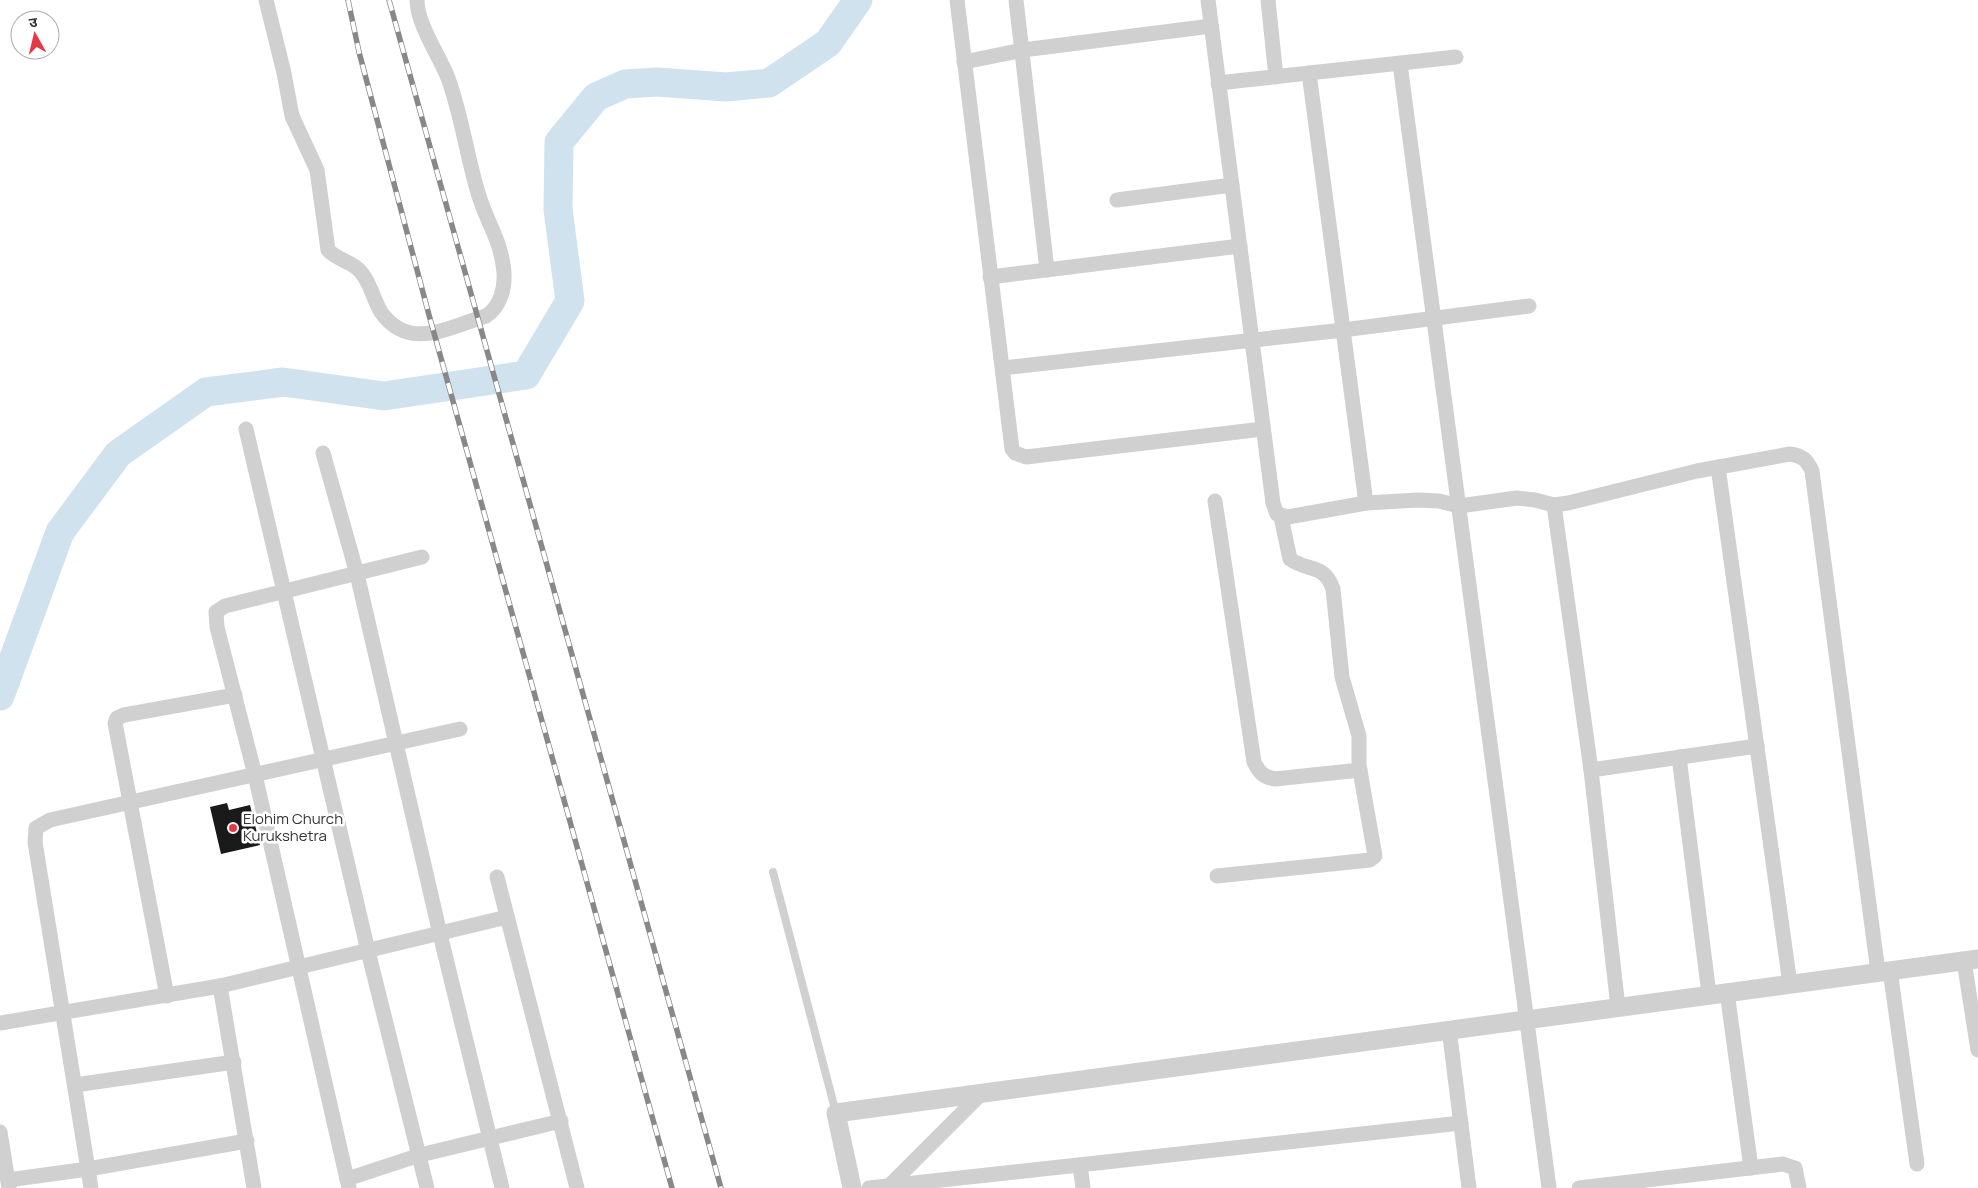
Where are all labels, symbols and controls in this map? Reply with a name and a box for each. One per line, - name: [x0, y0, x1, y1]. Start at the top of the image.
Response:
- north arrow: [10, 10, 60, 60]
- text: उ: [28, 12, 39, 32]
- place label: Elohim Church Kurukshetra: [243, 808, 343, 846]
- marker: Elohim Church Kurukshetra: [227, 822, 239, 834]

